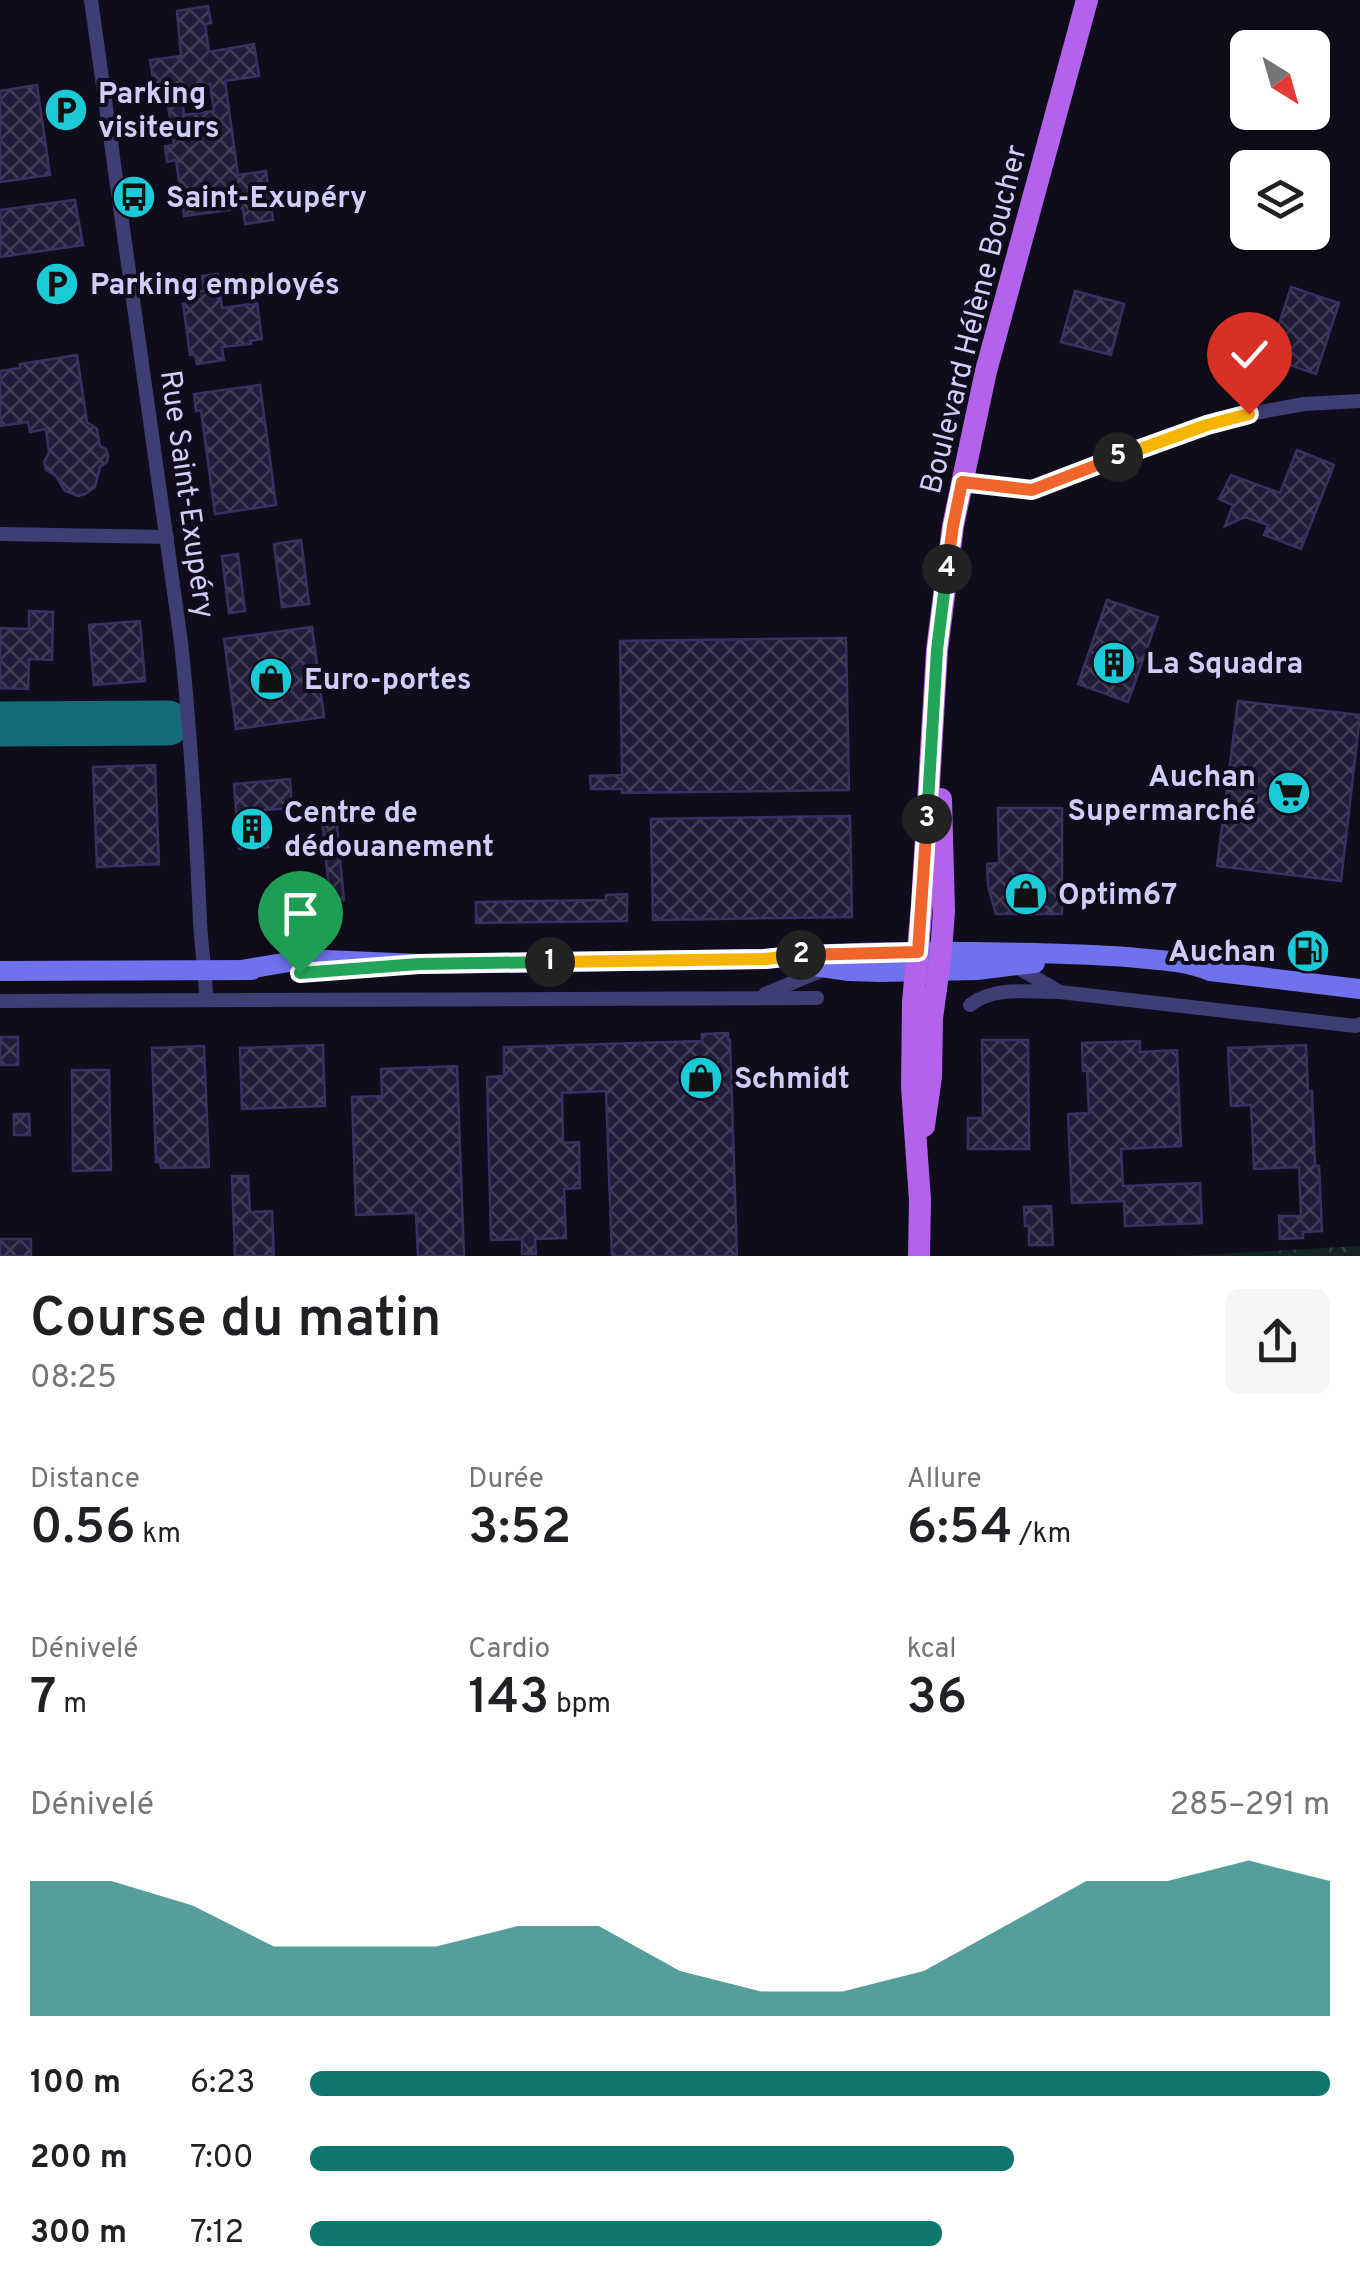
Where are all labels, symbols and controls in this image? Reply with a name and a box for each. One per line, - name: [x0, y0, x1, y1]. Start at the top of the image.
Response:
- north arrow: [1230, 30, 1330, 130]
- map controls: [1230, 30, 1330, 250]
- place label: Parking visiteurs: [98, 77, 220, 148]
- parking icon: Parking visiteurs: [43, 87, 89, 133]
- street label: Boulevard Hélène Boucher: [914, 141, 1037, 498]
- button: layers: [1230, 150, 1330, 250]
- bus stop icon: Saint-Exupéry: [111, 174, 157, 220]
- place label: Saint-Exupéry: [166, 181, 367, 218]
- parking icon: Parking employés: [34, 261, 80, 307]
- place label: Parking employés: [90, 268, 340, 305]
- pin: [1207, 312, 1292, 415]
- icon: check: [1222, 327, 1277, 382]
- street label: Rue Saint-Exupéry: [150, 368, 221, 621]
- pin: 5: [1093, 432, 1143, 482]
- text: 5: [1109, 439, 1127, 475]
- pin: 4: [922, 544, 972, 594]
- text: 4: [938, 551, 956, 587]
- building icon: La Squadra: [1091, 640, 1137, 686]
- place label: La Squadra: [1146, 647, 1303, 684]
- shop icon: Euro-portes: [248, 656, 294, 702]
- place label: Euro-portes: [304, 663, 471, 700]
- place label: Auchan Supermarché: [1068, 760, 1256, 831]
- supermarket icon: Auchan Supermarché: [1266, 770, 1312, 816]
- pin: 3: [902, 794, 952, 844]
- place label: Centre de dédouanement: [284, 796, 494, 867]
- text: 3: [919, 801, 935, 837]
- building icon: Centre de dédouanement: [229, 806, 275, 852]
- pin: [258, 871, 343, 974]
- shop icon: Optim67: [1003, 871, 1049, 917]
- place label: Optim67: [1058, 878, 1177, 915]
- icon: arrive: [273, 886, 328, 941]
- fuel station icon: Auchan: [1285, 928, 1331, 974]
- pin: 2: [776, 930, 826, 980]
- place label: Auchan: [1168, 935, 1276, 972]
- pin: 1: [525, 937, 575, 987]
- text: 2: [792, 937, 810, 973]
- text: 1: [544, 944, 556, 980]
- shop icon: Schmidt: [678, 1055, 724, 1101]
- place label: Schmidt: [734, 1062, 850, 1099]
- text: Course du matin: [30, 1286, 441, 1356]
- button: share: [1225, 1289, 1330, 1394]
- text: 08:25: [30, 1359, 117, 1399]
- text: Distance: [30, 1462, 140, 1498]
- text: Durée: [468, 1462, 544, 1498]
- text: Allure: [907, 1462, 982, 1498]
- text: 0.56: [30, 1498, 136, 1561]
- text: 3:52: [468, 1498, 571, 1561]
- text: 6:54: [907, 1498, 1012, 1561]
- text: km: [136, 1517, 181, 1553]
- text: /km: [1012, 1517, 1071, 1553]
- text: Dénivelé: [30, 1632, 138, 1668]
- text: Cardio: [468, 1632, 550, 1668]
- text: kcal: [907, 1632, 956, 1668]
- text: 7: [30, 1668, 57, 1731]
- text: 143: [468, 1668, 549, 1731]
- text: 36: [907, 1668, 967, 1731]
- text: m: [57, 1687, 87, 1723]
- text: bpm: [549, 1687, 611, 1723]
- text: Dénivelé: [30, 1786, 154, 1826]
- text: 285–291 m: [1169, 1786, 1330, 1826]
- text: 100 m: [30, 2064, 121, 2104]
- text: 6:23: [190, 2064, 255, 2104]
- text: 200 m: [30, 2139, 128, 2179]
- text: 7:00: [190, 2139, 253, 2179]
- text: 300 m: [30, 2214, 127, 2254]
- text: 7:12: [190, 2214, 244, 2254]

